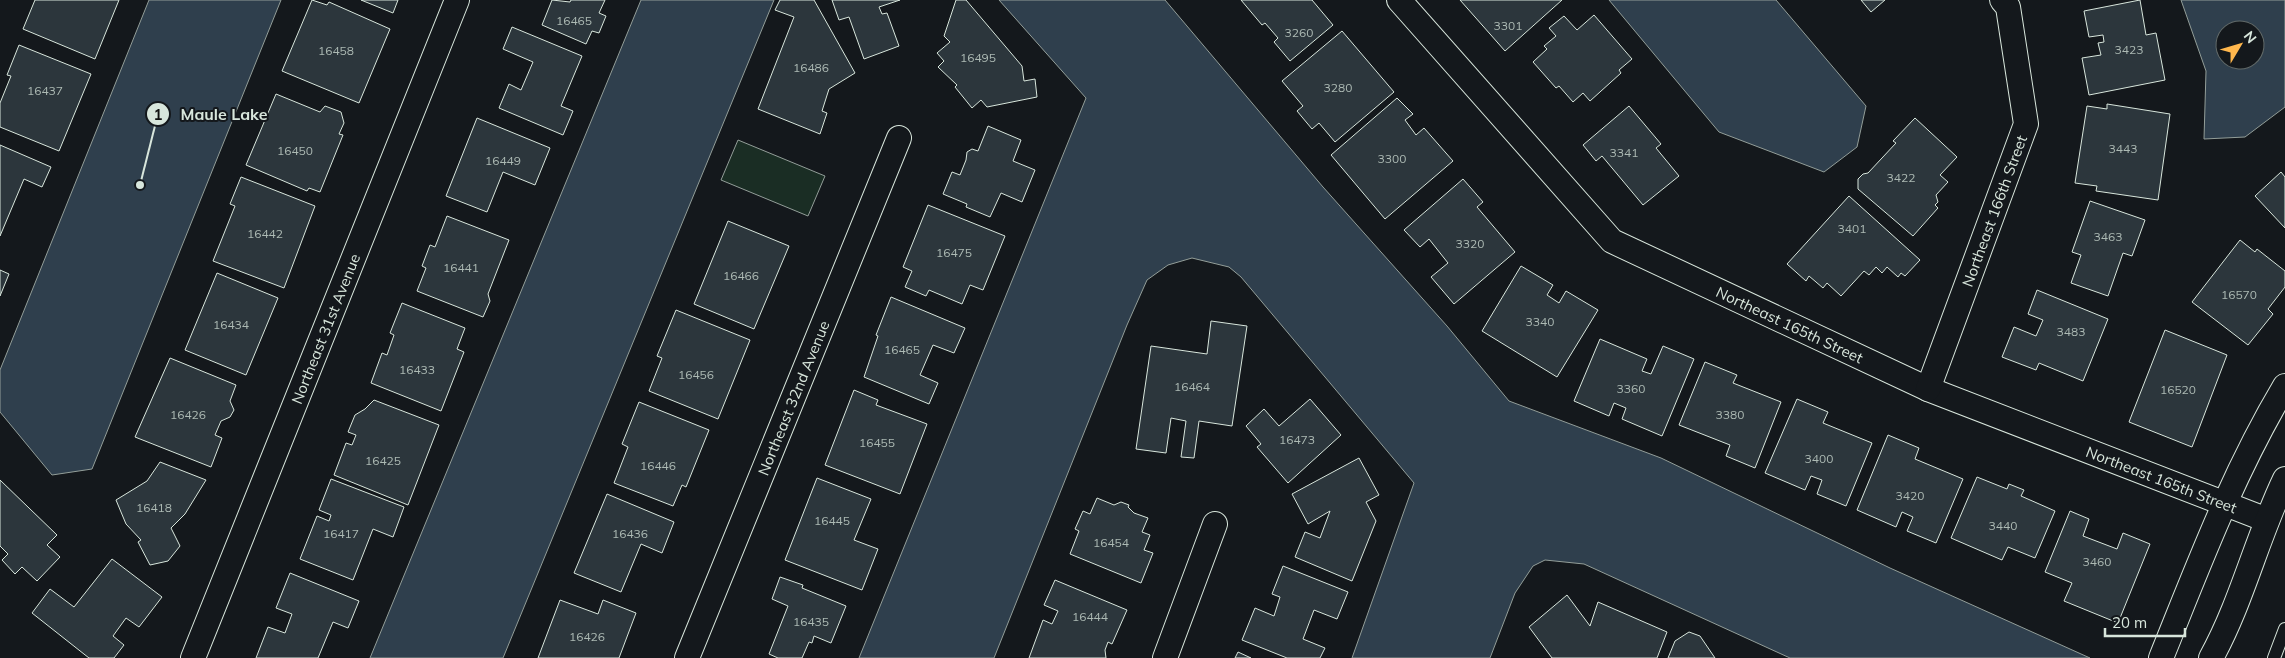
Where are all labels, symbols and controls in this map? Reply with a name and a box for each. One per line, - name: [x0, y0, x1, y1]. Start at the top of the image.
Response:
- house number: 16465: [556, 13, 592, 28]
- house number: 3301: [1494, 18, 1522, 33]
- north arrow: [2215, 20, 2265, 70]
- house number: 3260: [1285, 25, 1313, 40]
- text: N: [2240, 27, 2261, 47]
- house number: 3423: [2115, 42, 2143, 57]
- house number: 16458: [318, 43, 354, 58]
- house number: 16495: [960, 50, 996, 65]
- house number: 16486: [793, 60, 829, 75]
- house number: 3280: [1324, 80, 1352, 95]
- house number: 16437: [27, 83, 63, 98]
- callout: Maule Lake: [145, 99, 277, 130]
- text: Maule Lake: [180, 104, 268, 124]
- text: 1: [153, 105, 163, 124]
- street label: Northeast 166th Street: [1957, 132, 2031, 289]
- house number: 3443: [2109, 141, 2137, 156]
- house number: 16450: [277, 143, 313, 158]
- house number: 3341: [1610, 145, 1638, 160]
- house number: 3300: [1378, 151, 1406, 166]
- house number: 16449: [485, 153, 521, 168]
- house number: 3422: [1887, 170, 1915, 185]
- house number: 3401: [1838, 221, 1866, 236]
- house number: 16442: [247, 226, 283, 241]
- house number: 3463: [2094, 229, 2122, 244]
- house number: 3320: [1456, 236, 1484, 251]
- house number: 16475: [936, 245, 972, 260]
- street label: Northeast 31st Avenue: [287, 251, 364, 406]
- house number: 16441: [443, 260, 479, 275]
- house number: 16466: [723, 268, 759, 283]
- street label: Northeast 165th Street: [1713, 282, 1866, 367]
- house number: 16570: [2221, 287, 2257, 302]
- house number: 3340: [1526, 314, 1554, 329]
- house number: 16434: [213, 317, 249, 332]
- street label: Northeast 32nd Avenue: [753, 318, 833, 478]
- house number: 3483: [2057, 324, 2085, 339]
- house number: 16465: [884, 342, 920, 357]
- house number: 16433: [399, 362, 435, 377]
- house number: 16456: [678, 367, 714, 382]
- house number: 16464: [1174, 379, 1210, 394]
- house number: 3360: [1617, 381, 1645, 396]
- house number: 16520: [2160, 382, 2196, 397]
- house number: 16426: [170, 407, 206, 422]
- house number: 3380: [1716, 407, 1744, 422]
- house number: 16473: [1279, 432, 1315, 447]
- house number: 16455: [859, 435, 895, 450]
- street label: Northeast 165th Street: [2084, 442, 2240, 517]
- house number: 3400: [1805, 451, 1833, 466]
- house number: 16425: [365, 453, 401, 468]
- house number: 16446: [640, 458, 676, 473]
- house number: 3420: [1896, 488, 1924, 503]
- house number: 16418: [136, 500, 172, 515]
- house number: 16445: [814, 513, 850, 528]
- house number: 3440: [1989, 518, 2017, 533]
- house number: 16417: [323, 526, 359, 541]
- house number: 16436: [612, 526, 648, 541]
- house number: 16454: [1093, 535, 1129, 550]
- house number: 3460: [2083, 554, 2111, 569]
- scale bar: [2105, 606, 2185, 638]
- house number: 16444: [1072, 609, 1108, 624]
- text: 20 m: [2112, 613, 2147, 632]
- house number: 16435: [793, 614, 829, 629]
- house number: 16426: [569, 629, 605, 644]

